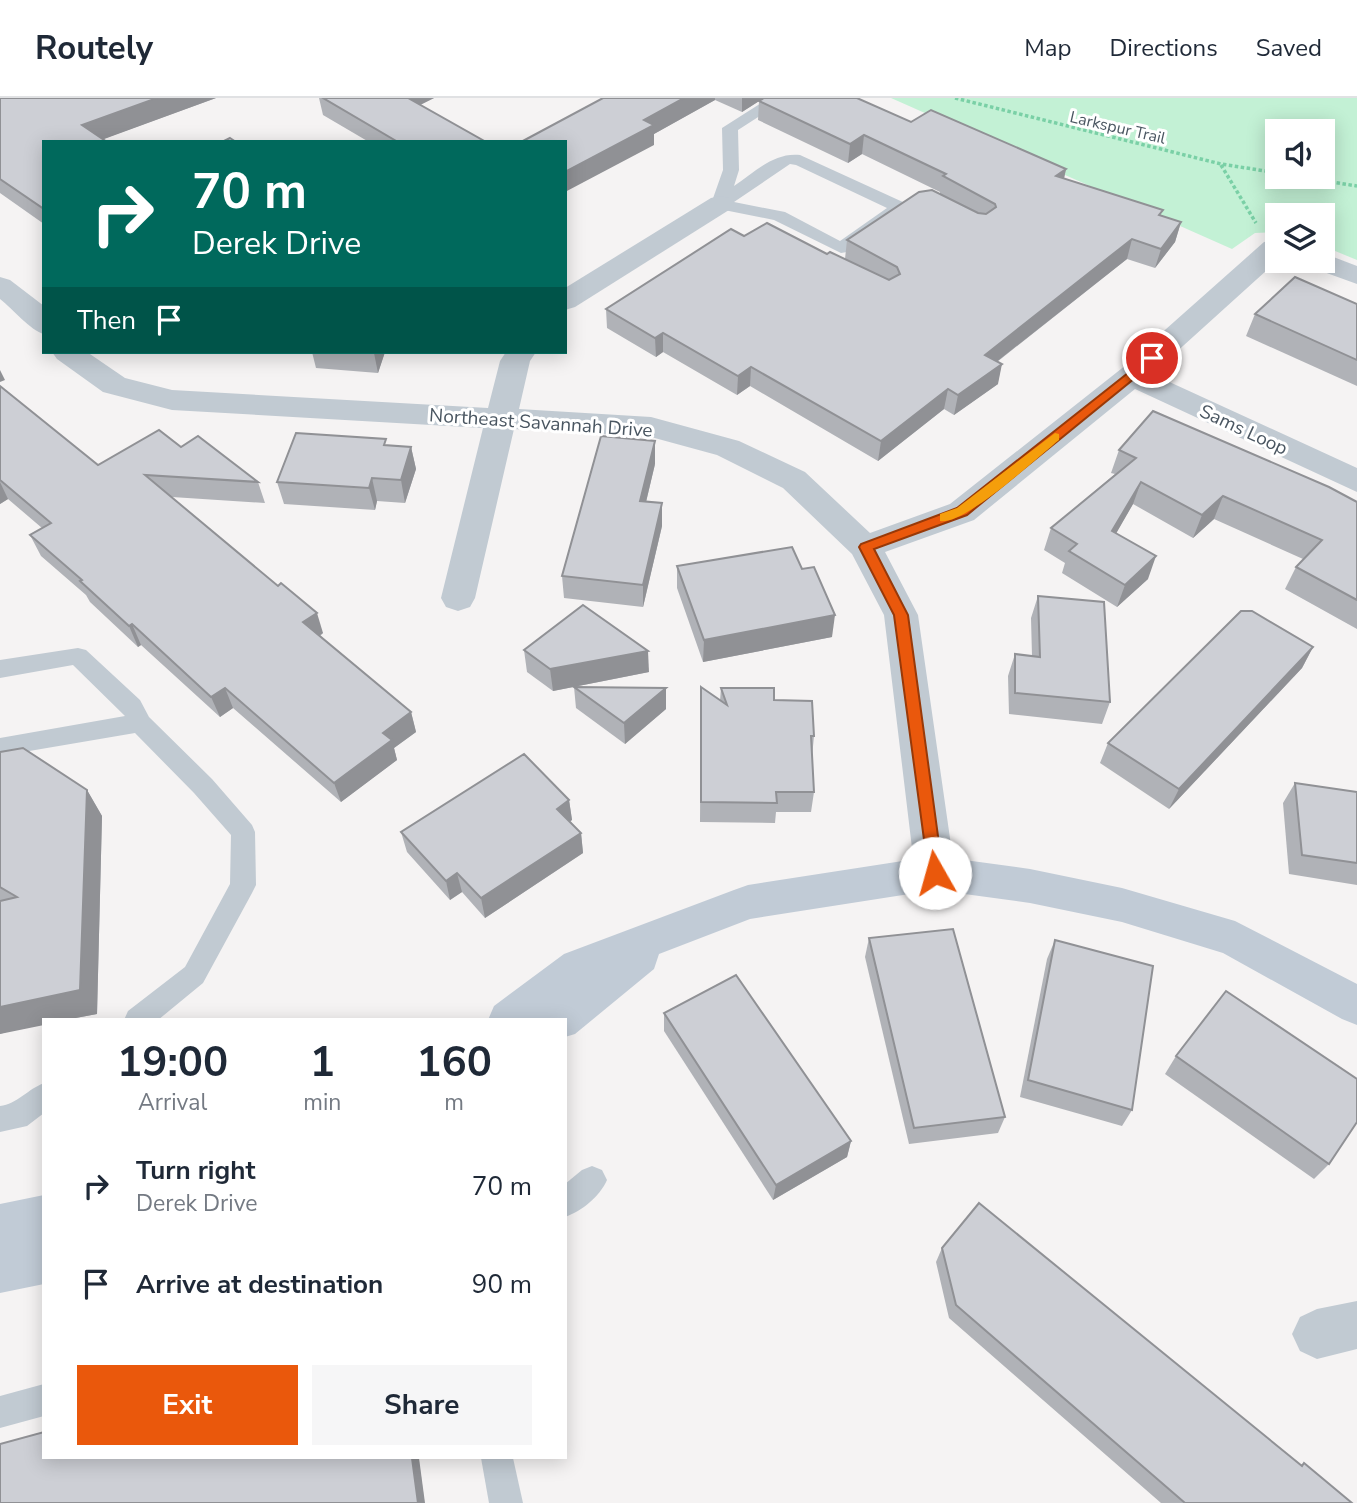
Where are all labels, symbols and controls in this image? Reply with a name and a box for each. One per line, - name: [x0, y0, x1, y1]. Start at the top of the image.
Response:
- text: Routely: [35, 26, 153, 71]
- text: Map: [1024, 32, 1071, 64]
- text: Directions: [1109, 32, 1218, 64]
- text: Saved: [1256, 32, 1322, 64]
- street label: Larkspur Trail: [1068, 106, 1168, 150]
- map controls: [1265, 119, 1335, 273]
- button: sound: [1265, 119, 1335, 189]
- text: 70 m: [192, 158, 307, 225]
- icon: right: [77, 168, 168, 259]
- button: layers: [1265, 203, 1335, 273]
- text: Derek Drive: [192, 222, 361, 265]
- icon: arrive: [150, 301, 188, 339]
- text: Then: [77, 303, 136, 338]
- pin: [1122, 328, 1182, 388]
- icon: arrive: [1133, 339, 1171, 377]
- street label: Sams Loop: [1195, 398, 1292, 462]
- street label: Northeast Savannah Drive: [428, 402, 653, 444]
- position arrow: [898, 836, 972, 910]
- text: 19:00: [117, 1034, 228, 1091]
- text: 1: [310, 1034, 335, 1091]
- text: 160: [416, 1034, 492, 1091]
- text: Arrival: [138, 1087, 207, 1118]
- text: min: [303, 1087, 341, 1118]
- text: m: [444, 1087, 464, 1118]
- text: Turn right: [136, 1153, 255, 1188]
- icon: right: [77, 1167, 115, 1205]
- text: 70 m: [472, 1169, 532, 1204]
- text: Derek Drive: [136, 1188, 258, 1219]
- icon: arrive: [77, 1265, 115, 1303]
- text: Arrive at destination: [136, 1267, 383, 1302]
- text: 90 m: [472, 1267, 532, 1302]
- button: Exit: [77, 1365, 298, 1445]
- button: Share: [312, 1365, 532, 1445]

